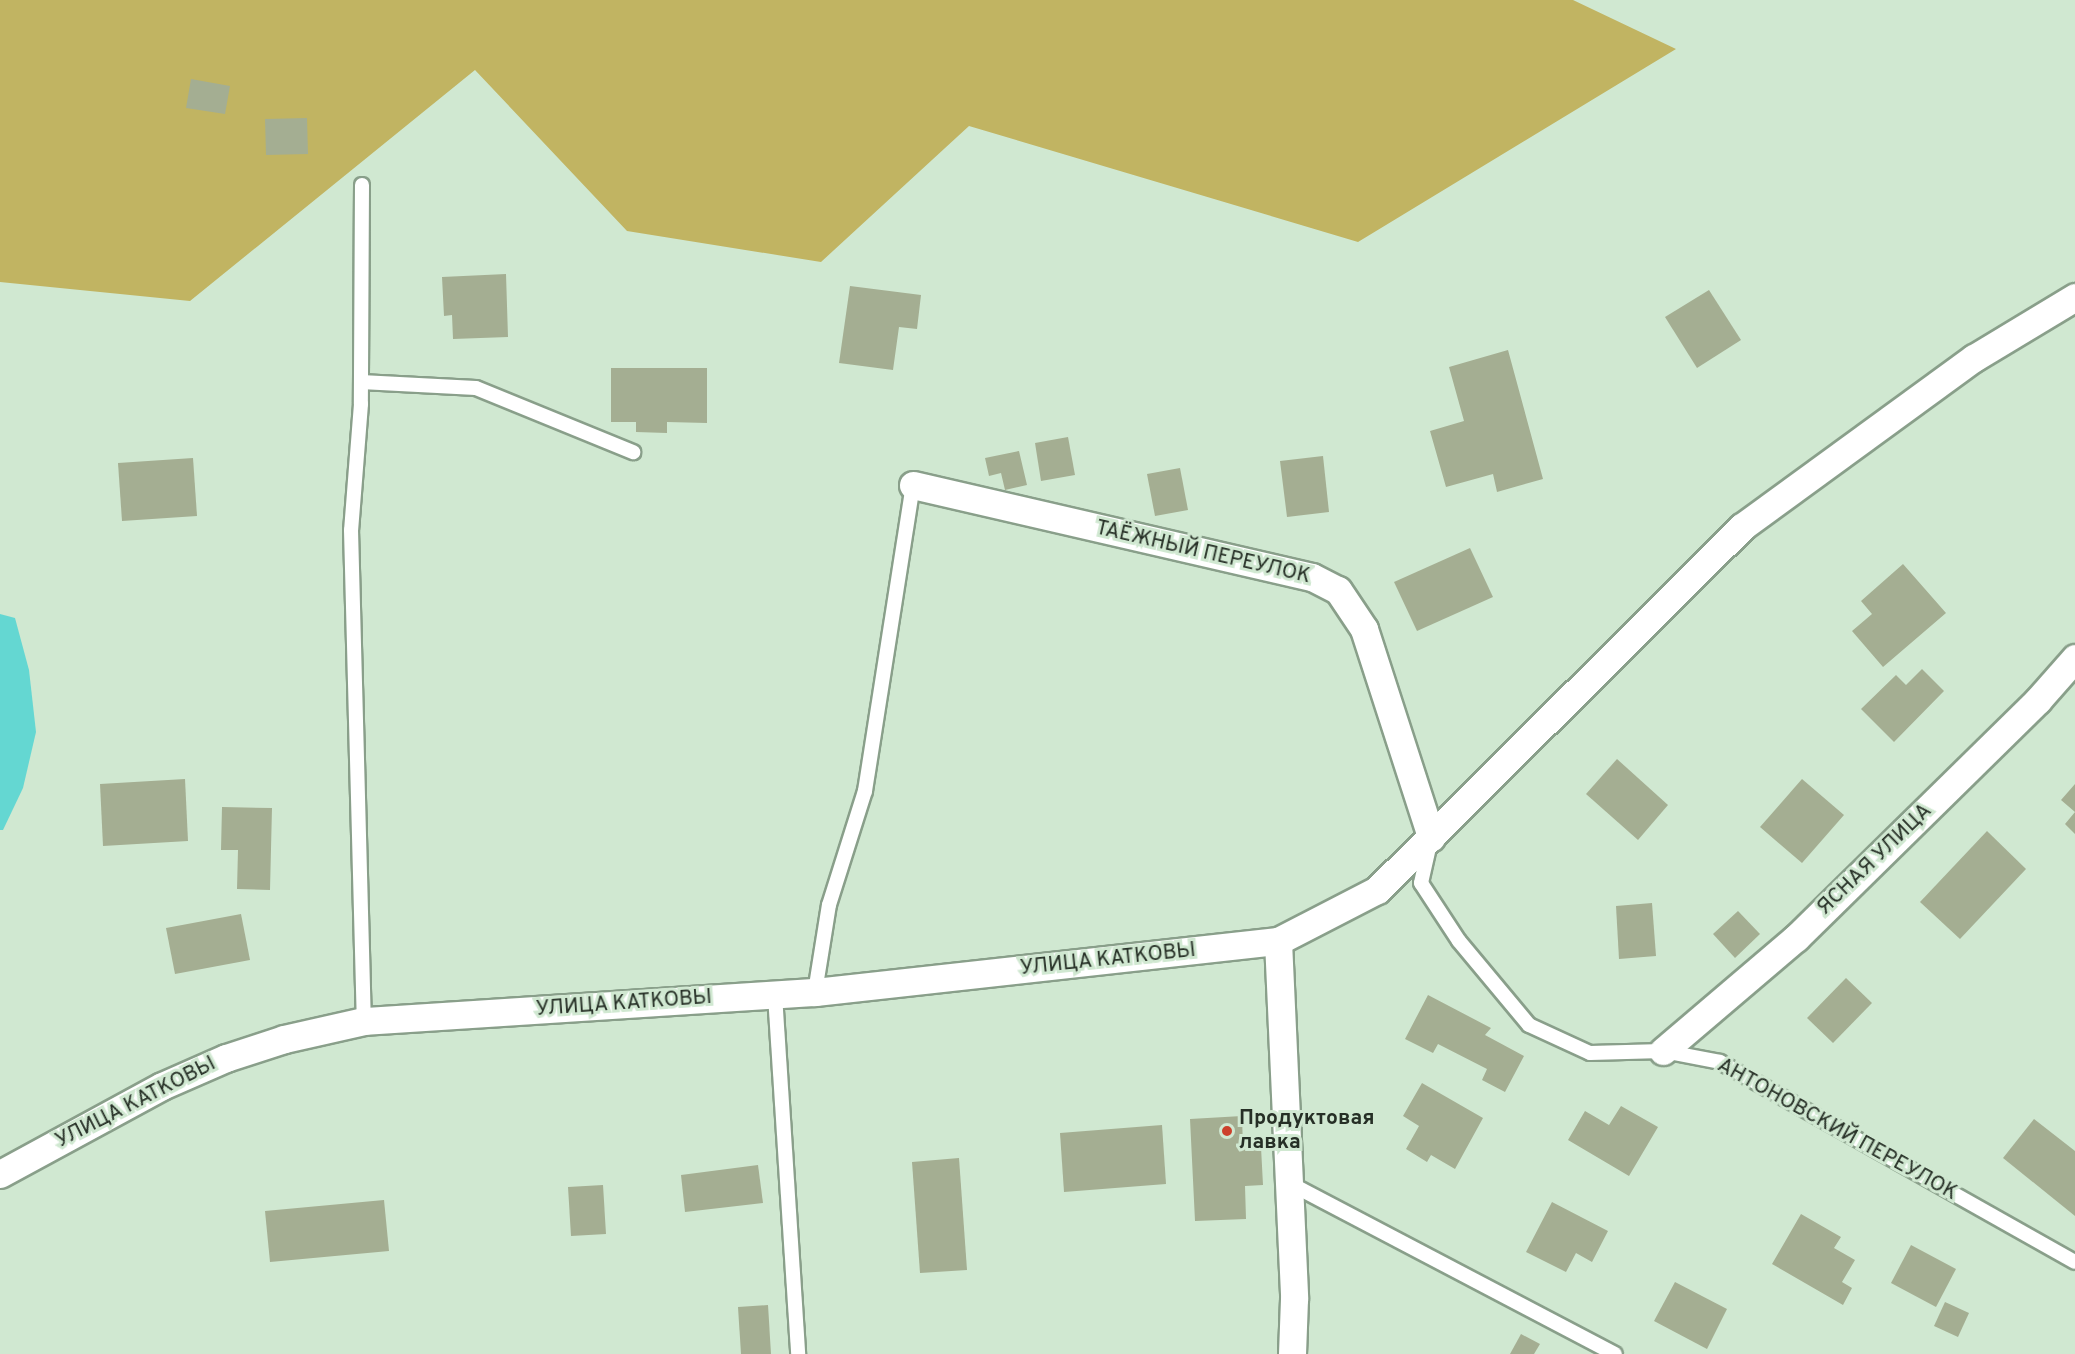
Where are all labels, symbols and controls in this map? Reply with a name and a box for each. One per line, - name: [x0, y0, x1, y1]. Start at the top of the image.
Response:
- street label: ТАЁЖНЫЙ ПЕРЕУЛОК: [1093, 516, 1313, 590]
- street label: ЯСНАЯ УЛИЦА: [1812, 799, 1938, 921]
- street label: УЛИЦА КАТКОВЫ: [1018, 938, 1198, 982]
- street label: УЛИЦА КАТКОВЫ: [535, 985, 713, 1023]
- street label: УЛИЦА КАТКОВЫ: [51, 1052, 221, 1154]
- street label: АНТОНОВСКИЙ ПЕРЕУЛОК: [1713, 1053, 1961, 1207]
- place label: Продуктовая лавка: [1239, 1106, 1375, 1156]
- marker: Продуктовая лавка: [1220, 1124, 1234, 1138]

